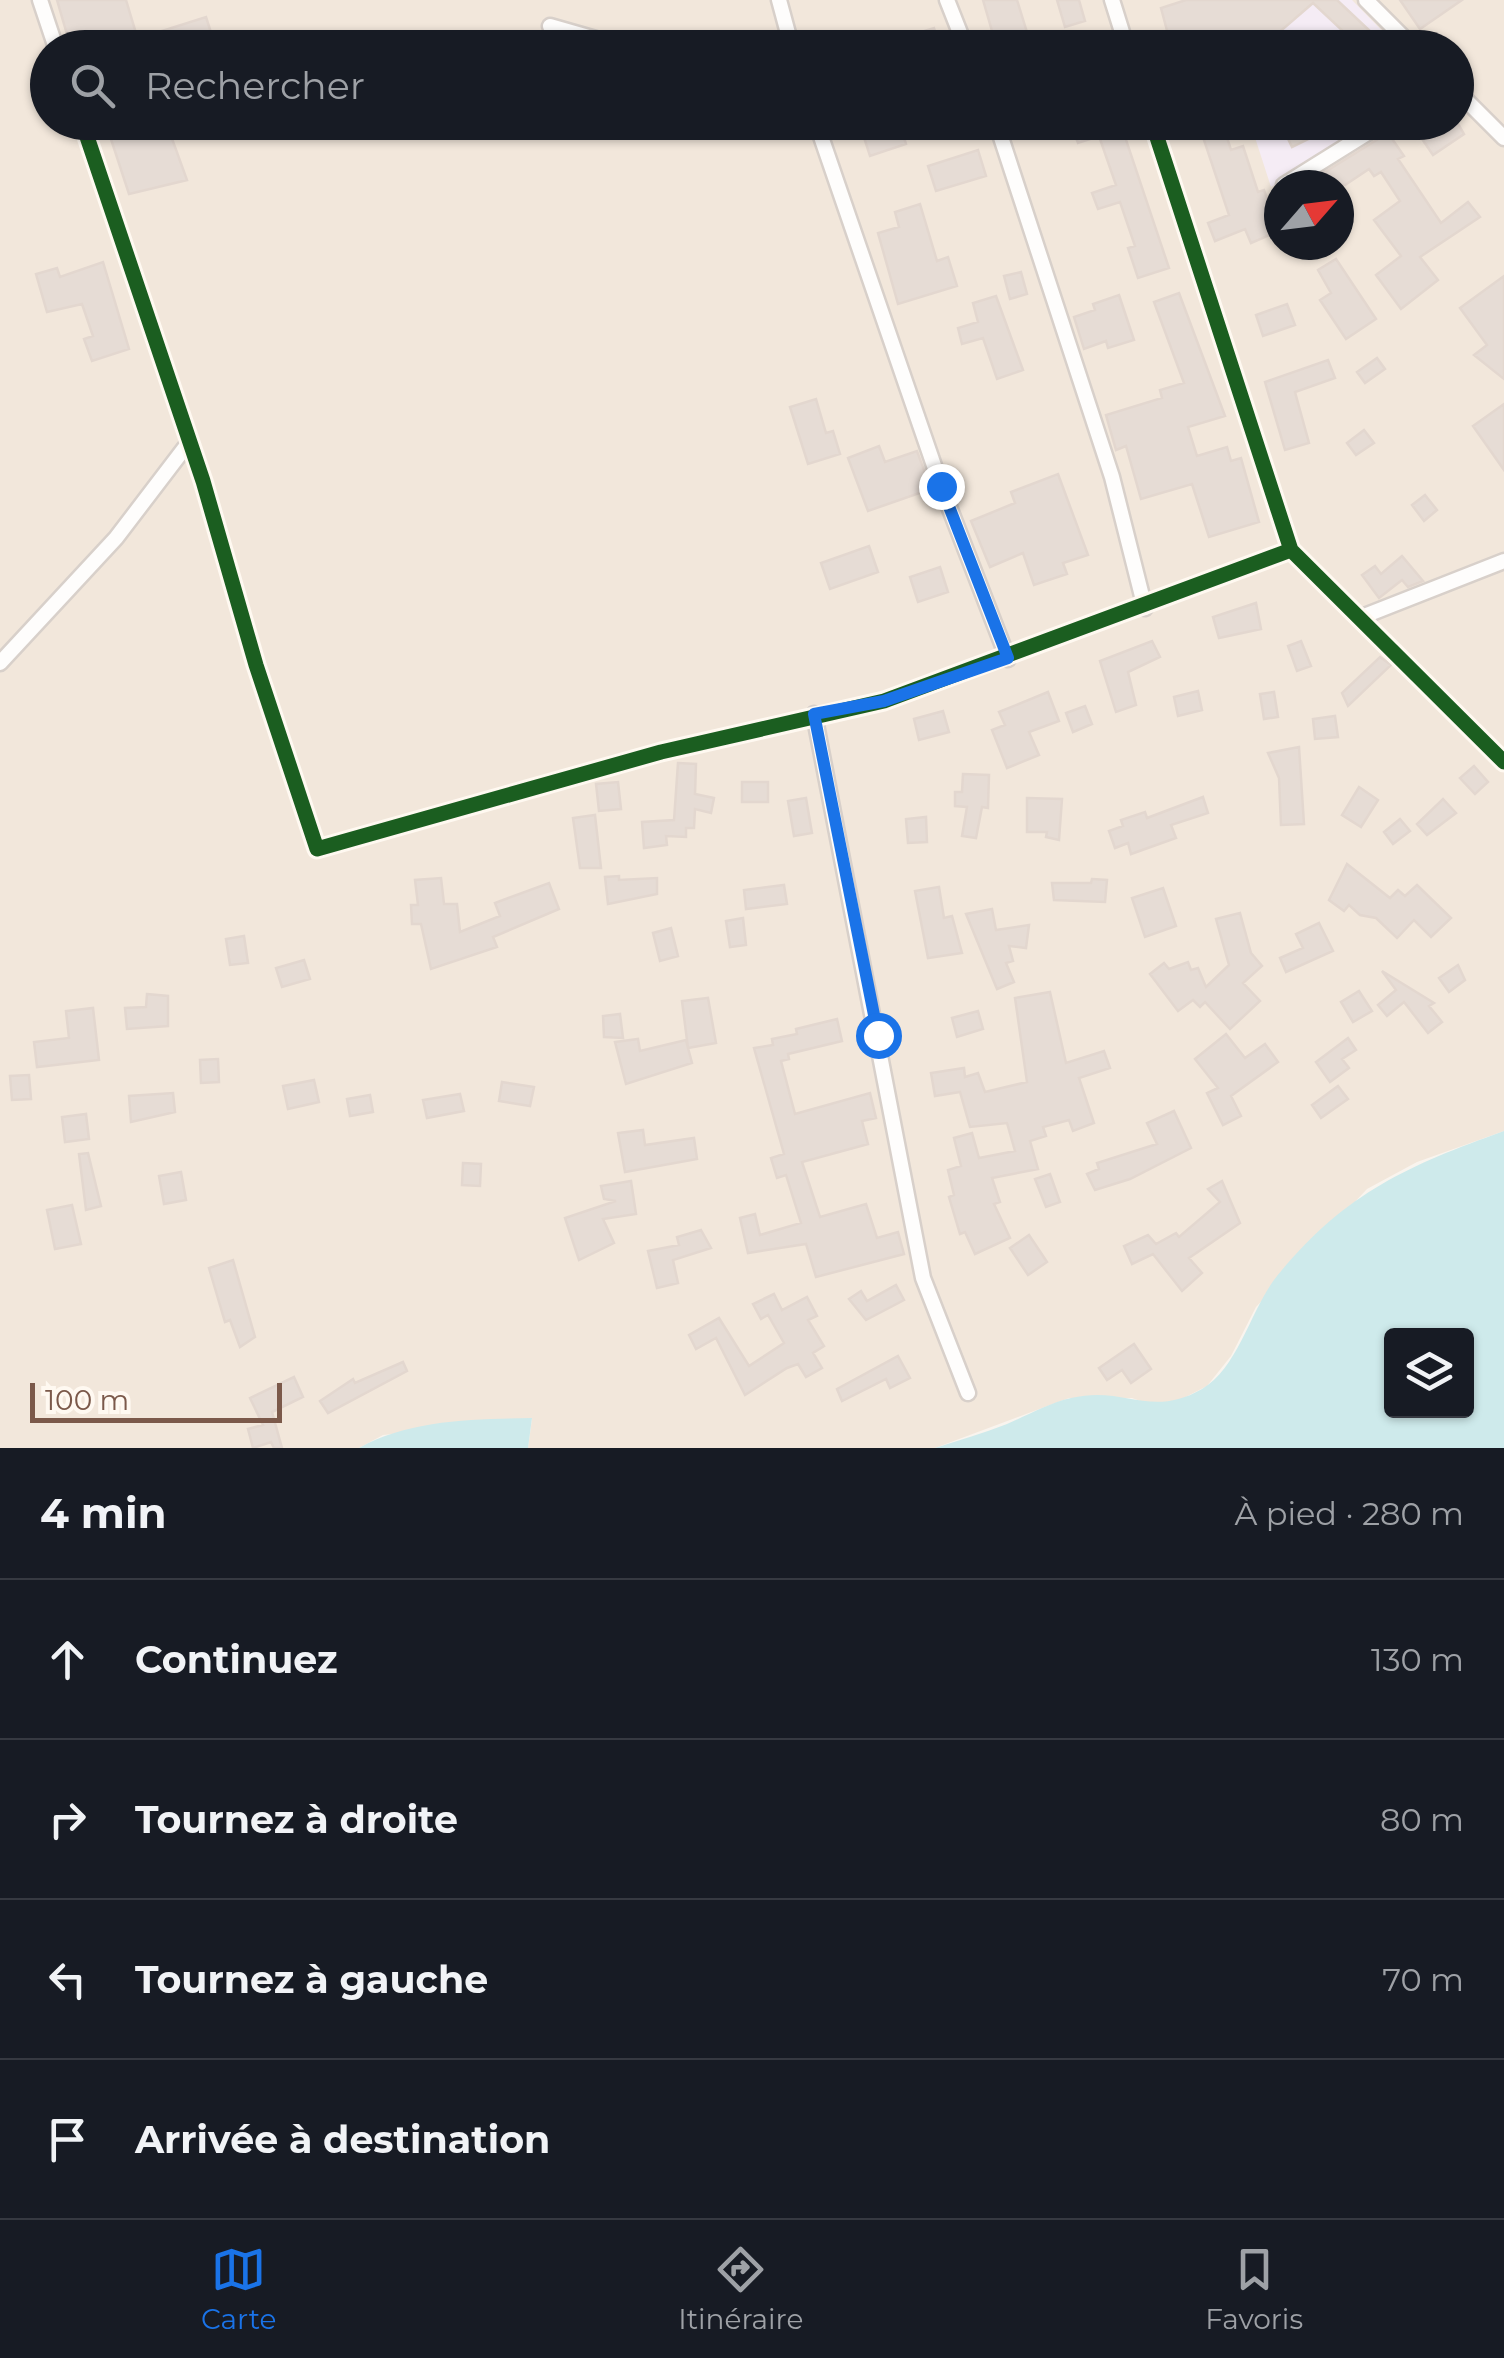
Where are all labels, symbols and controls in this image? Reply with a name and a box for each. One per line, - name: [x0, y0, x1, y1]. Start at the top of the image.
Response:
- search box: [30, 30, 1474, 140]
- icon: search: [65, 58, 120, 113]
- text: Rechercher: [145, 62, 365, 109]
- north arrow: [1264, 170, 1354, 260]
- route end: [919, 464, 965, 510]
- route start: [856, 1013, 902, 1059]
- map controls: [1384, 1328, 1474, 1418]
- button: layers: [1384, 1328, 1474, 1418]
- scale bar: [30, 1378, 282, 1422]
- text: 100 m: [45, 1383, 129, 1417]
- text: 4 min: [40, 1487, 167, 1539]
- text: À pied · 280 m: [1234, 1494, 1464, 1533]
- icon: ahead: [40, 1632, 95, 1687]
- text: Continuez: [135, 1636, 338, 1683]
- text: 130 m: [1371, 1640, 1464, 1679]
- icon: right: [40, 1792, 95, 1847]
- text: Tournez à droite: [135, 1796, 458, 1843]
- text: 80 m: [1380, 1800, 1464, 1839]
- icon: left: [40, 1952, 95, 2007]
- text: Tournez à gauche: [135, 1956, 488, 2003]
- text: 70 m: [1382, 1960, 1464, 1999]
- icon: arrive: [40, 2112, 95, 2167]
- text: Arrivée à destination: [135, 2116, 550, 2163]
- tab: Carte: [201, 2242, 276, 2336]
- tab: Itinéraire: [678, 2242, 803, 2336]
- tab: Favoris: [1205, 2242, 1303, 2336]

